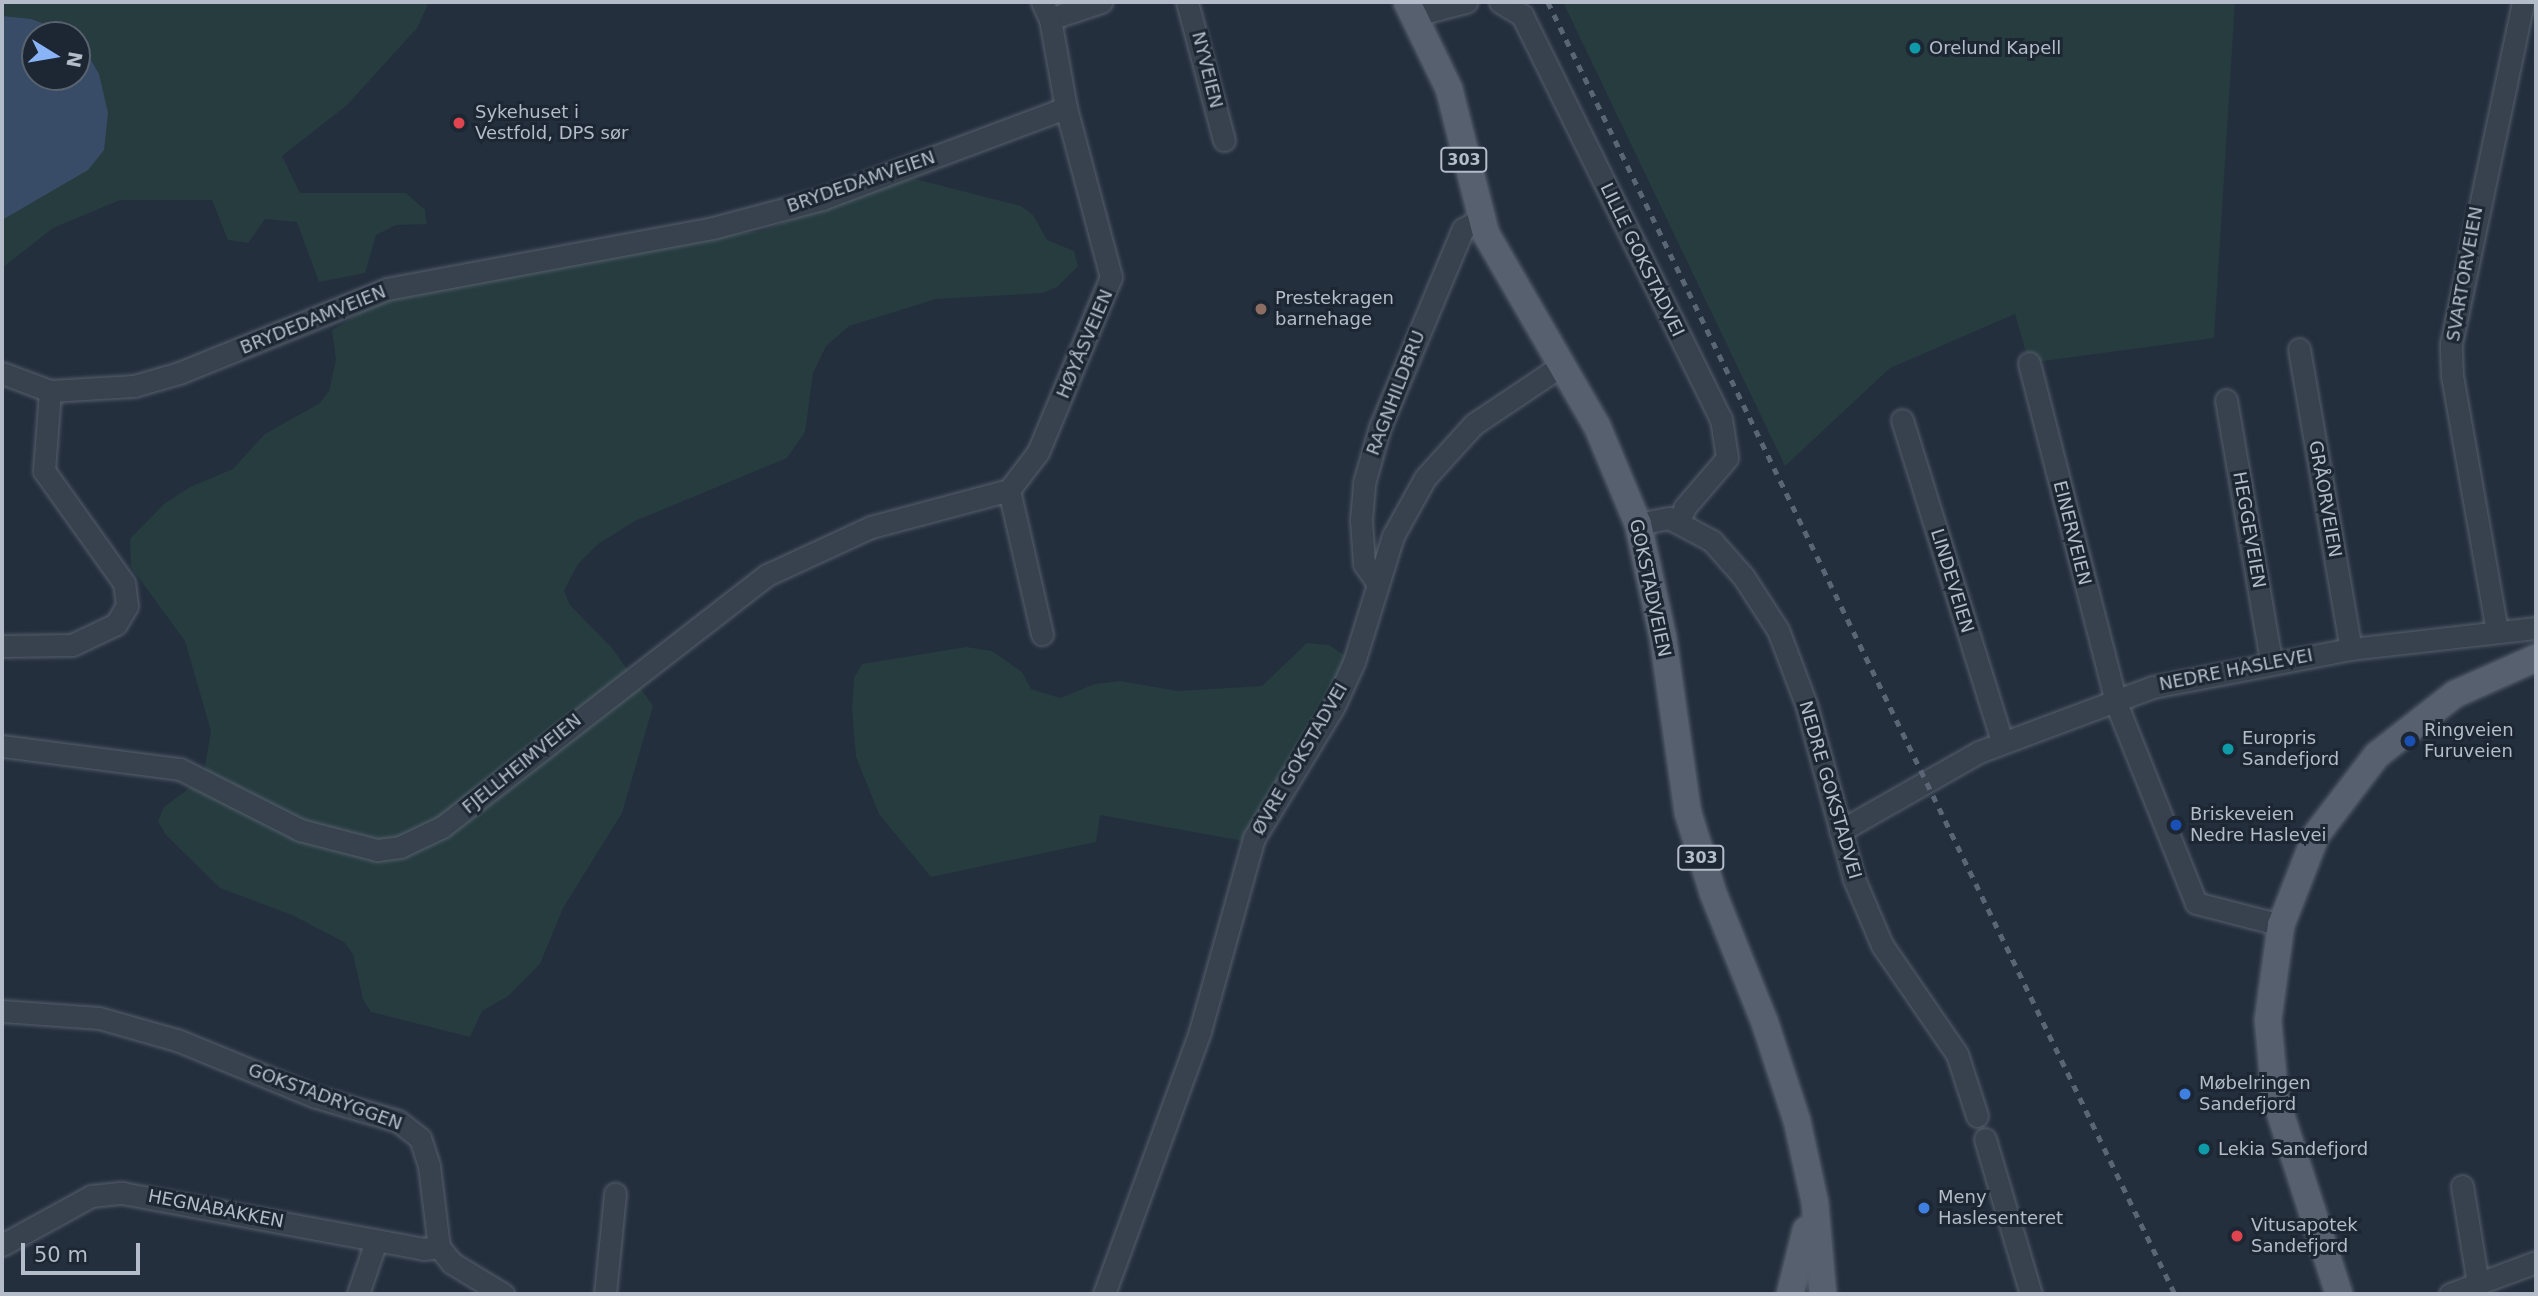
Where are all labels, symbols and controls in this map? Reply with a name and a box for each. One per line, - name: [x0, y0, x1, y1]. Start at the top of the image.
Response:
- north arrow: [21, 21, 91, 91]
- street label: NYVEIEN: [1187, 29, 1227, 111]
- place label: Orelund Kapell: [1929, 37, 2061, 59]
- marker: Orelund Kapell: [1907, 40, 1923, 56]
- text: N: [62, 50, 87, 70]
- place label: Sykehuset i Vestfold, DPS sør: [475, 102, 628, 144]
- marker: Sykehuset i Vestfold, DPS sør: [449, 113, 469, 133]
- street label: BRYDEDAMVEIEN: [784, 147, 938, 217]
- road number: 303: [1440, 148, 1488, 172]
- street label: LILLE GOKSTADVEI: [1595, 180, 1689, 340]
- street label: SVARTORVEIEN: [2443, 205, 2487, 343]
- street label: BRYDEDAMVEIEN: [237, 281, 389, 359]
- street label: HØYÅSVEIEN: [1052, 286, 1118, 402]
- place label: Prestekragen barnehage: [1275, 288, 1394, 330]
- marker: Prestekragen barnehage: [1253, 301, 1269, 317]
- street label: RAGNHILDBRU: [1362, 328, 1430, 458]
- street label: GRÅORVEIEN: [2304, 439, 2346, 559]
- street label: HEGGEVEIEN: [2228, 470, 2270, 590]
- street label: EINERVEIEN: [2049, 479, 2095, 587]
- street label: GOKSTADVEIEN: [1625, 517, 1675, 659]
- street label: LINDEVEIEN: [1926, 526, 1978, 636]
- street label: NEDRE HASLEVEI: [2157, 645, 2315, 695]
- street label: ØVRE GOKSTADVEI: [1248, 679, 1352, 839]
- street label: NEDRE GOKSTADVEI: [1794, 699, 1866, 881]
- street label: FJELLHEIMVEIEN: [458, 709, 586, 819]
- place label: Ringveien Furuveien: [2424, 720, 2514, 762]
- place label: Europris Sandefjord: [2242, 728, 2339, 770]
- marker: Ringveien Furuveien: [2402, 733, 2418, 749]
- marker: Europris Sandefjord: [2220, 741, 2236, 757]
- place label: Briskeveien Nedre Haslevei: [2190, 804, 2327, 846]
- marker: Briskeveien Nedre Haslevei: [2168, 817, 2184, 833]
- road number: 303: [1676, 846, 1726, 870]
- street label: GOKSTADRYGGEN: [245, 1059, 405, 1135]
- place label: Møbelringen Sandefjord: [2199, 1073, 2311, 1116]
- marker: Møbelringen Sandefjord: [2177, 1086, 2193, 1102]
- place label: Lekia Sandefjord: [2218, 1138, 2368, 1160]
- marker: Lekia Sandefjord: [2196, 1141, 2212, 1157]
- street label: HEGNABAKKEN: [146, 1185, 286, 1233]
- place label: Meny Haslesenteret: [1938, 1187, 2063, 1230]
- marker: Meny Haslesenteret: [1916, 1200, 1932, 1216]
- place label: Vitusapotek Sandefjord: [2251, 1215, 2358, 1258]
- marker: Vitusapotek Sandefjord: [2229, 1228, 2245, 1244]
- scale bar: [24, 1230, 144, 1274]
- text: 50 m: [34, 1243, 88, 1267]

